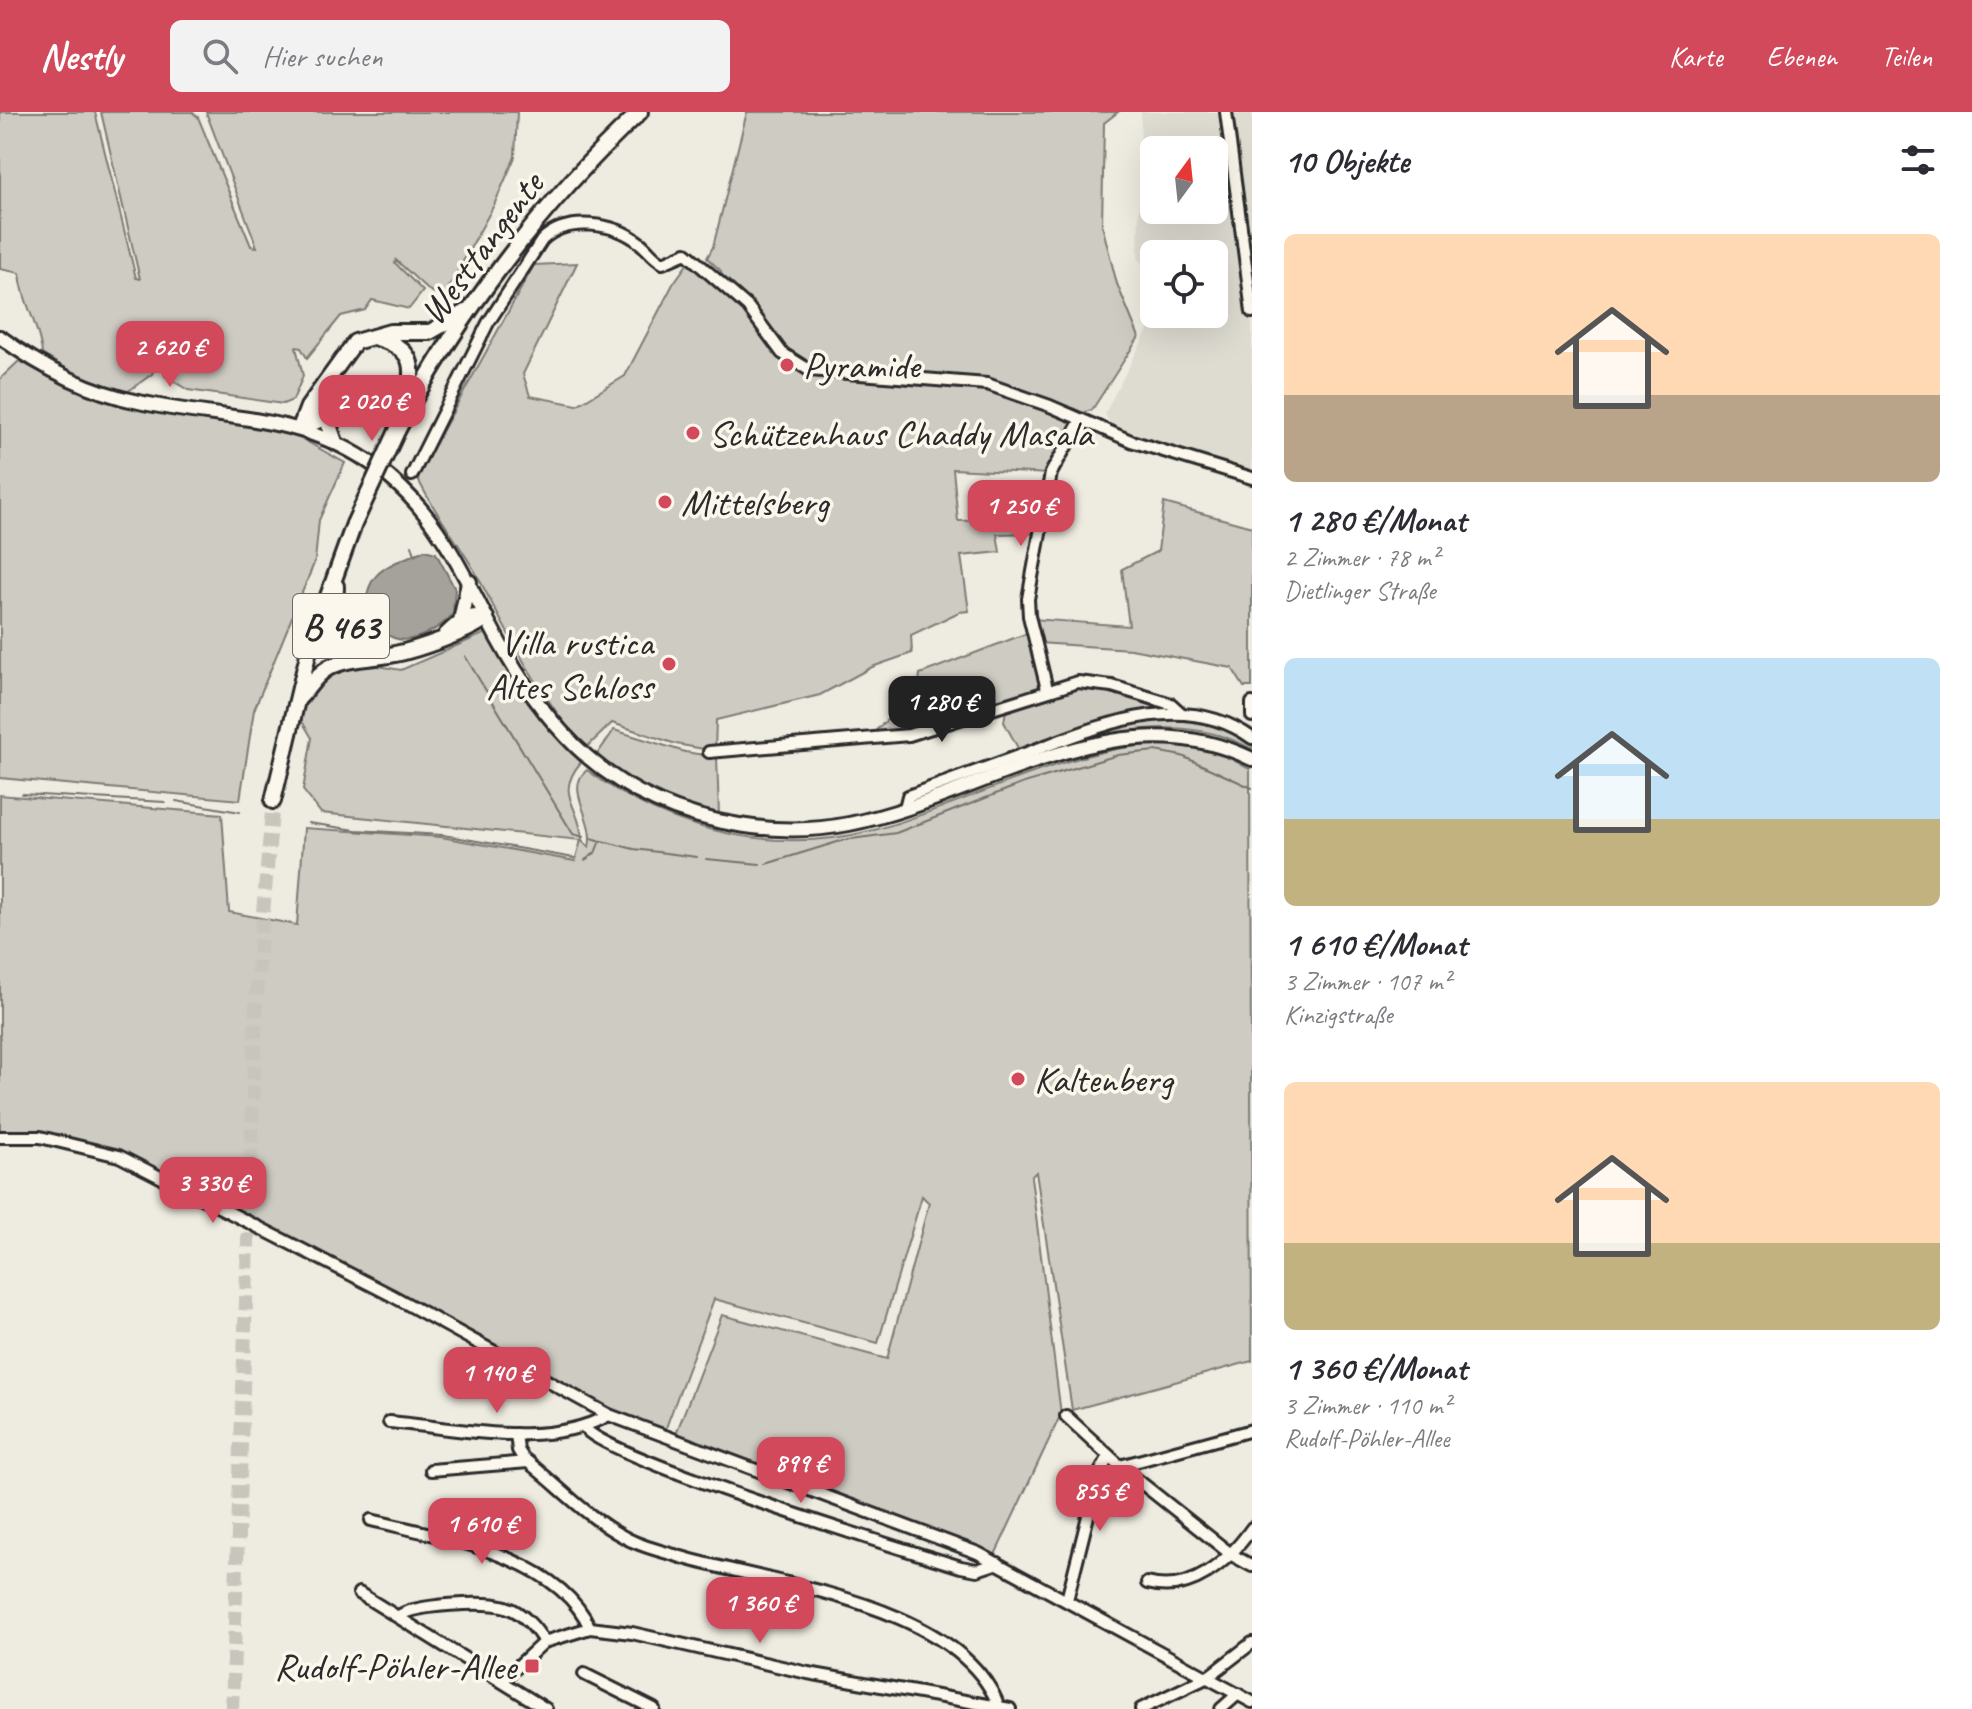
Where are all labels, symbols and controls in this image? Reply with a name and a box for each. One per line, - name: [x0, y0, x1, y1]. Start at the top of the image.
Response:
- search box: [170, 20, 730, 92]
- text: Nestly: [40, 33, 122, 80]
- icon: search: [198, 34, 242, 78]
- text: Hier suchen: [262, 37, 383, 75]
- text: Karte: [1669, 39, 1723, 74]
- text: Ebenen: [1767, 39, 1837, 74]
- text: Teilen: [1881, 39, 1932, 74]
- north arrow: [1140, 136, 1228, 224]
- map controls: [1140, 136, 1228, 328]
- icon: filters: [1896, 138, 1940, 182]
- text: 10 Objekte: [1284, 139, 1409, 182]
- street label: Westtangente: [409, 161, 555, 334]
- button: locate: [1140, 240, 1228, 328]
- icon: home: [1540, 286, 1684, 430]
- pin: 2 620 €: [96, 321, 244, 389]
- text: 2 620 €: [134, 330, 206, 363]
- place label: Pyramide: [803, 342, 922, 389]
- marker: Pyramide: [778, 356, 796, 374]
- pin: 2 020 €: [298, 375, 446, 443]
- text: 2 020 €: [336, 384, 408, 417]
- place label: Schützenhaus Chaddy Masala: [709, 410, 1095, 457]
- marker: Schützenhaus Chaddy Masala: [684, 424, 702, 442]
- place label: Mittelsberg: [681, 479, 830, 526]
- pin: 1 250 €: [947, 480, 1095, 548]
- text: 1 250 €: [986, 489, 1056, 522]
- marker: Mittelsberg: [656, 493, 674, 511]
- text: 1 280 €/Monat: [1284, 498, 1466, 541]
- text: 2 Zimmer · 78 m²: [1284, 541, 1439, 574]
- text: Dietlinger Straße: [1284, 574, 1435, 607]
- road number: B 463: [293, 594, 389, 658]
- place label: Villa rustica Altes Schloss: [486, 619, 656, 710]
- marker: Villa rustica Altes Schloss: [660, 655, 678, 673]
- pin: 1 280 €: [868, 676, 1016, 744]
- text: 1 280 €: [906, 685, 978, 718]
- icon: home: [1540, 710, 1684, 854]
- text: 1 610 €/Monat: [1284, 922, 1467, 965]
- text: 3 Zimmer · 107 m²: [1284, 965, 1450, 998]
- text: Kinzigstraße: [1284, 998, 1392, 1031]
- place label: Kaltenberg: [1034, 1056, 1175, 1103]
- marker: Kaltenberg: [1009, 1070, 1027, 1088]
- icon: home: [1540, 1134, 1684, 1278]
- pin: 3 330 €: [139, 1157, 287, 1225]
- text: 3 330 €: [177, 1166, 249, 1199]
- text: 1 360 €/Monat: [1284, 1346, 1467, 1389]
- pin: 1 140 €: [423, 1347, 571, 1415]
- text: 1 140 €: [461, 1356, 533, 1389]
- text: 3 Zimmer · 110 m²: [1284, 1389, 1450, 1422]
- text: Rudolf-Pöhler-Allee: [1284, 1422, 1449, 1455]
- pin: 899 €: [745, 1437, 857, 1505]
- text: 899 €: [775, 1446, 827, 1479]
- pin: 855 €: [1044, 1465, 1156, 1533]
- text: 855 €: [1074, 1474, 1126, 1507]
- pin: 1 610 €: [408, 1498, 556, 1566]
- text: 1 610 €: [446, 1507, 518, 1540]
- pin: 1 360 €: [686, 1577, 834, 1645]
- text: 1 360 €: [724, 1586, 796, 1619]
- place label: Rudolf-Pöhler-Allee: [274, 1643, 519, 1690]
- marker: Rudolf-Pöhler-Allee: [523, 1657, 541, 1675]

